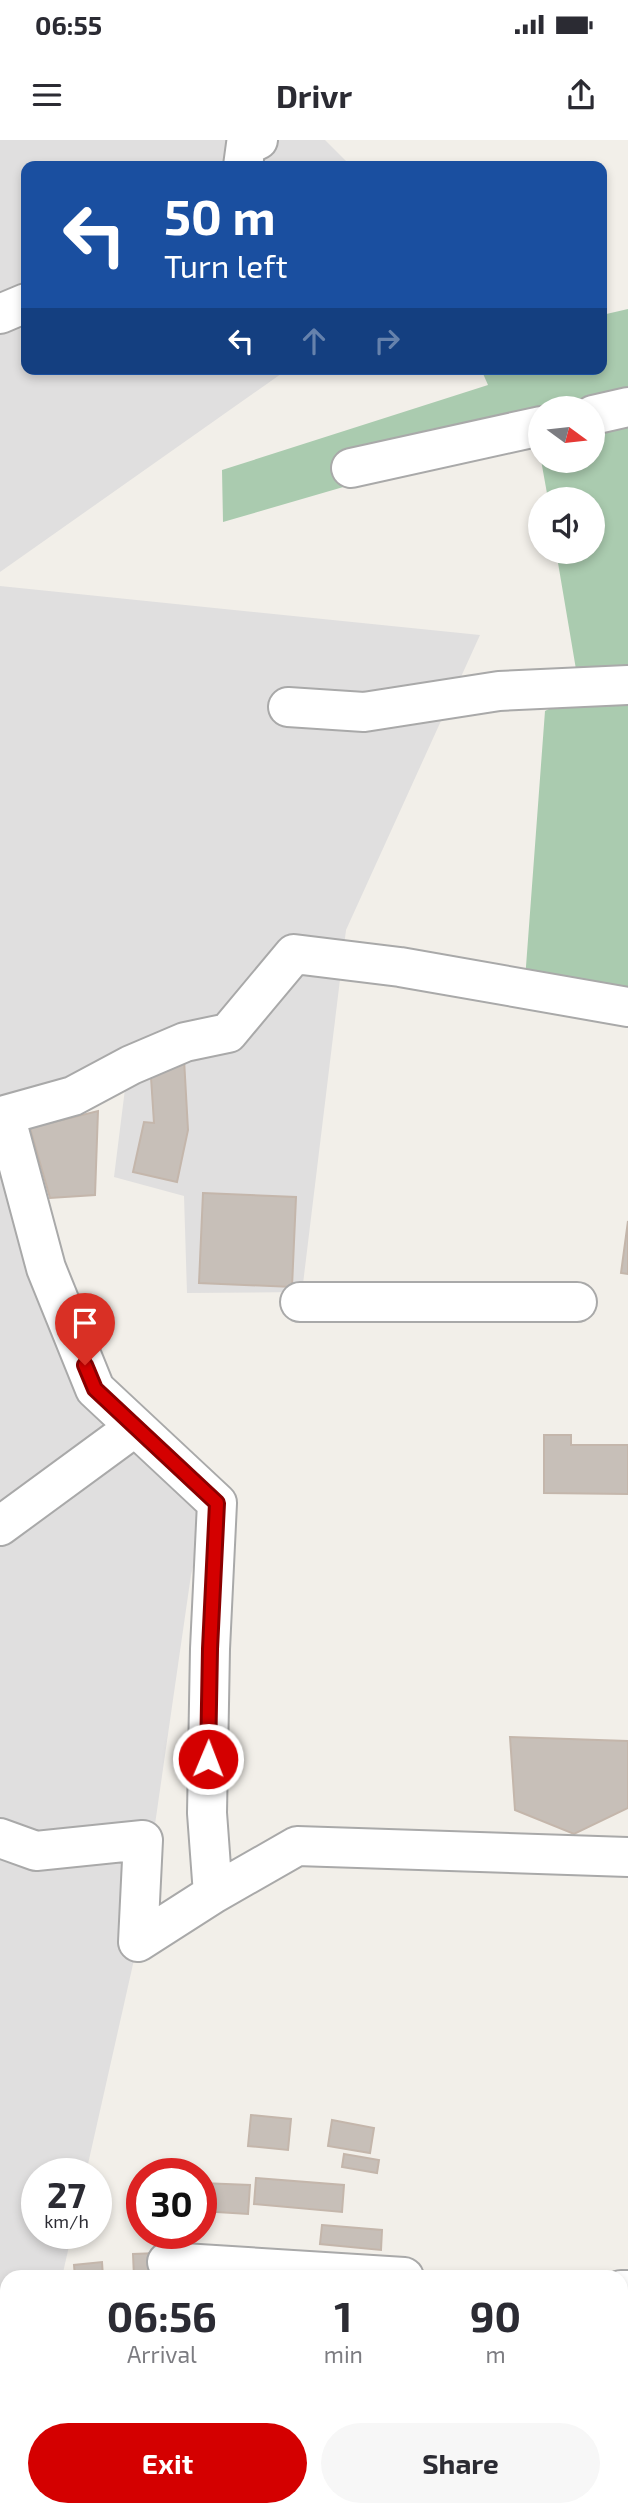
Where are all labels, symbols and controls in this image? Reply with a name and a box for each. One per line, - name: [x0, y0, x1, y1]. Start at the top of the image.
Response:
- text: 06:55: [35, 9, 102, 40]
- icon: menu: [28, 76, 66, 114]
- text: Drivr: [276, 76, 352, 114]
- icon: share: [562, 76, 600, 114]
- text: 50 m: [164, 186, 276, 245]
- icon: left: [49, 189, 140, 280]
- text: Turn left: [164, 246, 288, 284]
- icon: left: [222, 322, 260, 360]
- icon: ahead: [295, 322, 333, 360]
- icon: right: [368, 322, 406, 360]
- north arrow: [528, 396, 606, 472]
- map controls: [528, 396, 605, 564]
- button: sound: [528, 487, 605, 564]
- pin: [55, 1293, 115, 1365]
- icon: arrive: [66, 1304, 104, 1342]
- position arrow: [171, 1722, 245, 1796]
- speed limit sign: 30: [126, 2158, 217, 2249]
- text: 27: [47, 2173, 86, 2215]
- text: km/h: [44, 2210, 89, 2232]
- text: 06:56: [107, 2290, 217, 2340]
- text: 1: [334, 2290, 352, 2340]
- text: 90: [470, 2290, 521, 2340]
- text: Arrival: [127, 2340, 197, 2368]
- text: min: [324, 2340, 363, 2368]
- text: m: [485, 2340, 506, 2368]
- button: Exit: [28, 2423, 307, 2503]
- button: Share: [321, 2423, 600, 2503]

